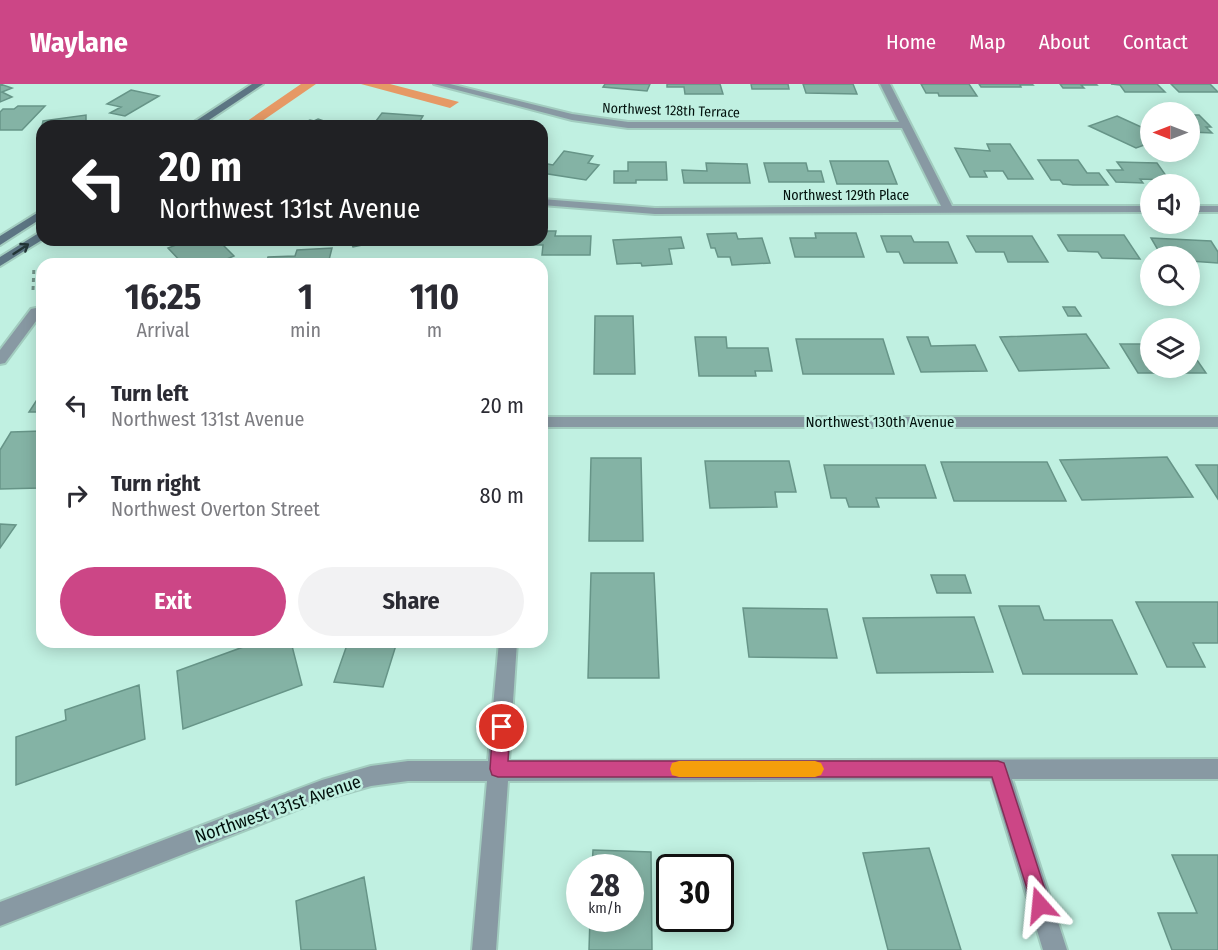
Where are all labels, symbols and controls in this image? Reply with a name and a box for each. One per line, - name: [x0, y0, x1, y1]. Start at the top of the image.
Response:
- text: Waylane: [30, 26, 128, 59]
- text: Home: [886, 29, 936, 55]
- text: Map: [969, 29, 1006, 55]
- text: About: [1039, 29, 1090, 55]
- text: Contact: [1123, 29, 1188, 55]
- street label: Northwest 128th Terrace: [602, 100, 740, 121]
- north arrow: [1140, 102, 1200, 162]
- map controls: [1140, 102, 1200, 378]
- text: 20 m: [159, 142, 242, 192]
- icon: left: [60, 144, 138, 222]
- button: sound: [1140, 174, 1200, 234]
- street label: Northwest 129th Place: [783, 187, 909, 204]
- text: Northwest 131st Avenue: [159, 193, 420, 225]
- one-way arrow: [12, 242, 29, 254]
- button: search: [1140, 246, 1200, 306]
- text: 16:25: [125, 275, 201, 319]
- text: 1: [298, 275, 313, 319]
- text: 110: [410, 275, 459, 319]
- text: Arrival: [137, 318, 190, 342]
- text: min: [290, 318, 321, 342]
- text: m: [427, 318, 442, 342]
- button: layers: [1140, 318, 1200, 378]
- text: Turn left: [111, 380, 189, 407]
- icon: left: [60, 389, 93, 422]
- text: 20 m: [481, 392, 524, 419]
- text: Northwest 131st Avenue: [111, 407, 305, 431]
- street label: Northwest 130th Avenue: [806, 413, 954, 431]
- text: Turn right: [111, 470, 200, 497]
- icon: right: [60, 479, 93, 512]
- text: 80 m: [479, 482, 524, 509]
- text: Northwest Overton Street: [111, 497, 320, 521]
- button: Exit: [60, 567, 286, 636]
- button: Share: [298, 567, 524, 636]
- pin: [476, 701, 527, 752]
- icon: arrive: [485, 710, 518, 743]
- street label: Northwest 131st Avenue: [192, 770, 364, 848]
- speed limit sign: 30: [656, 854, 734, 932]
- text: 28: [590, 868, 620, 904]
- position arrow: [1008, 873, 1072, 937]
- text: km/h: [588, 899, 622, 917]

